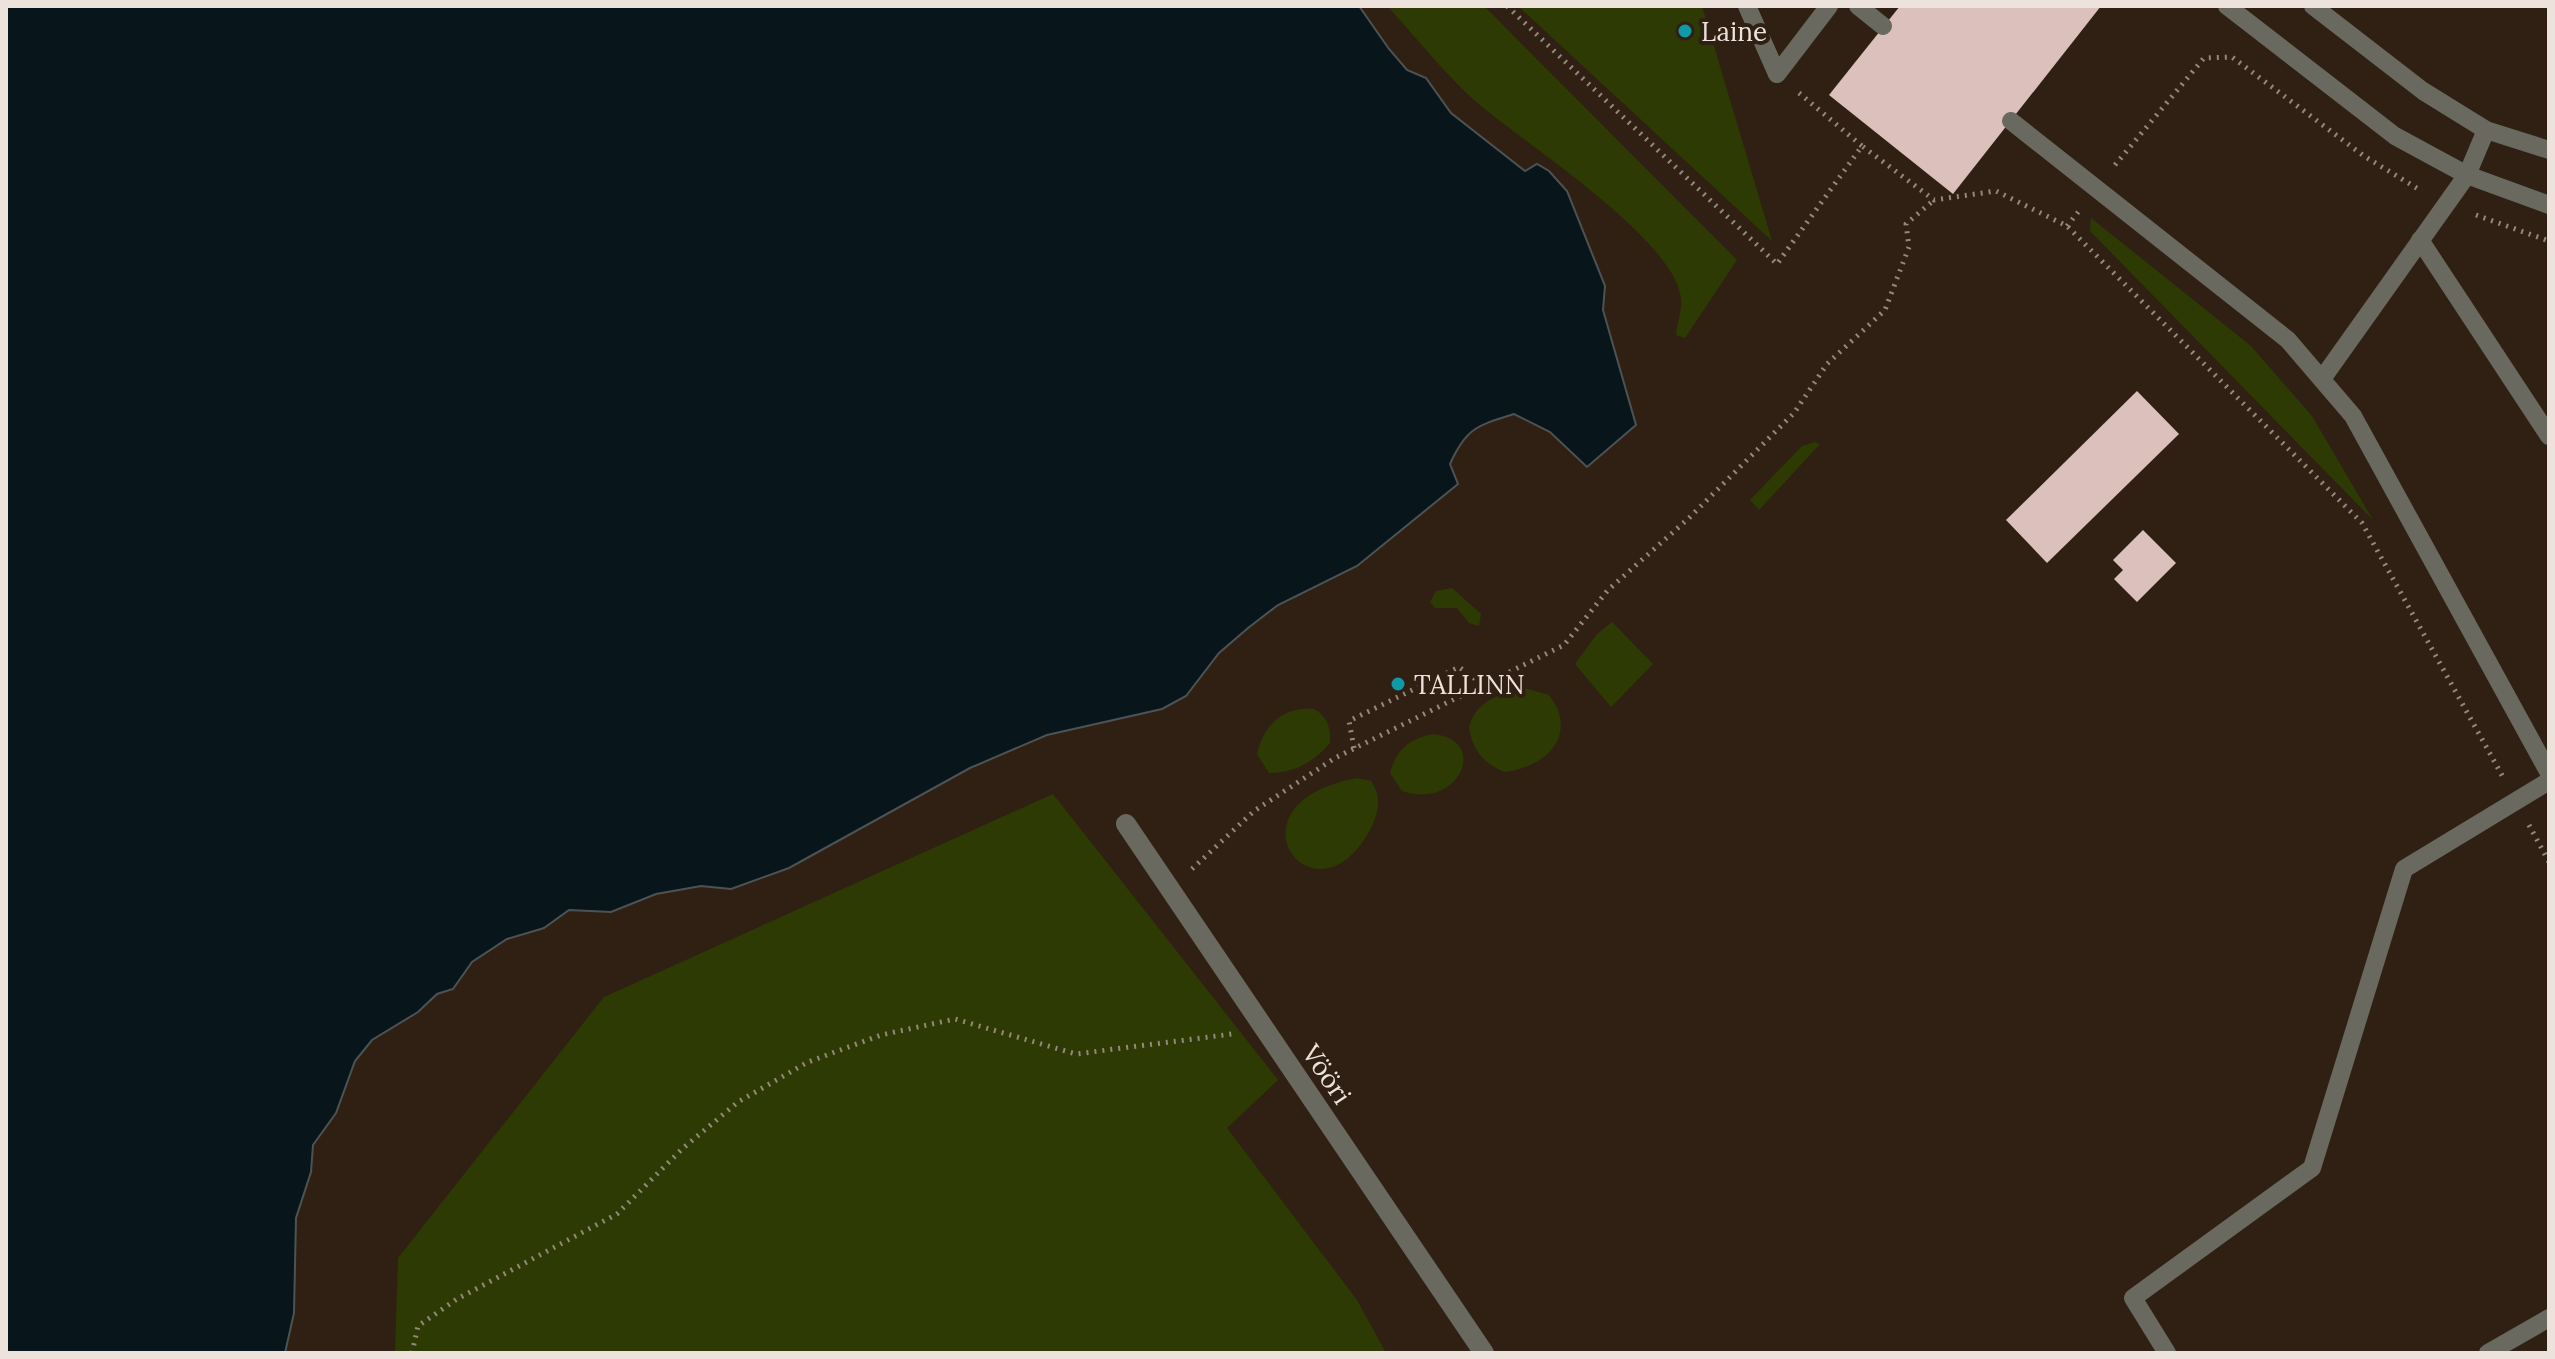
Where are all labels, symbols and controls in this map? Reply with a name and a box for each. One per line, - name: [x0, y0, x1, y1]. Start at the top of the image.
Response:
- place label: Laine: [1701, 15, 1767, 48]
- marker: Laine: [1676, 22, 1694, 40]
- place label: TALLINN: [1414, 668, 1525, 701]
- marker: TALLINN: [1389, 675, 1407, 693]
- street label: Vööri: [1295, 1037, 1359, 1110]

